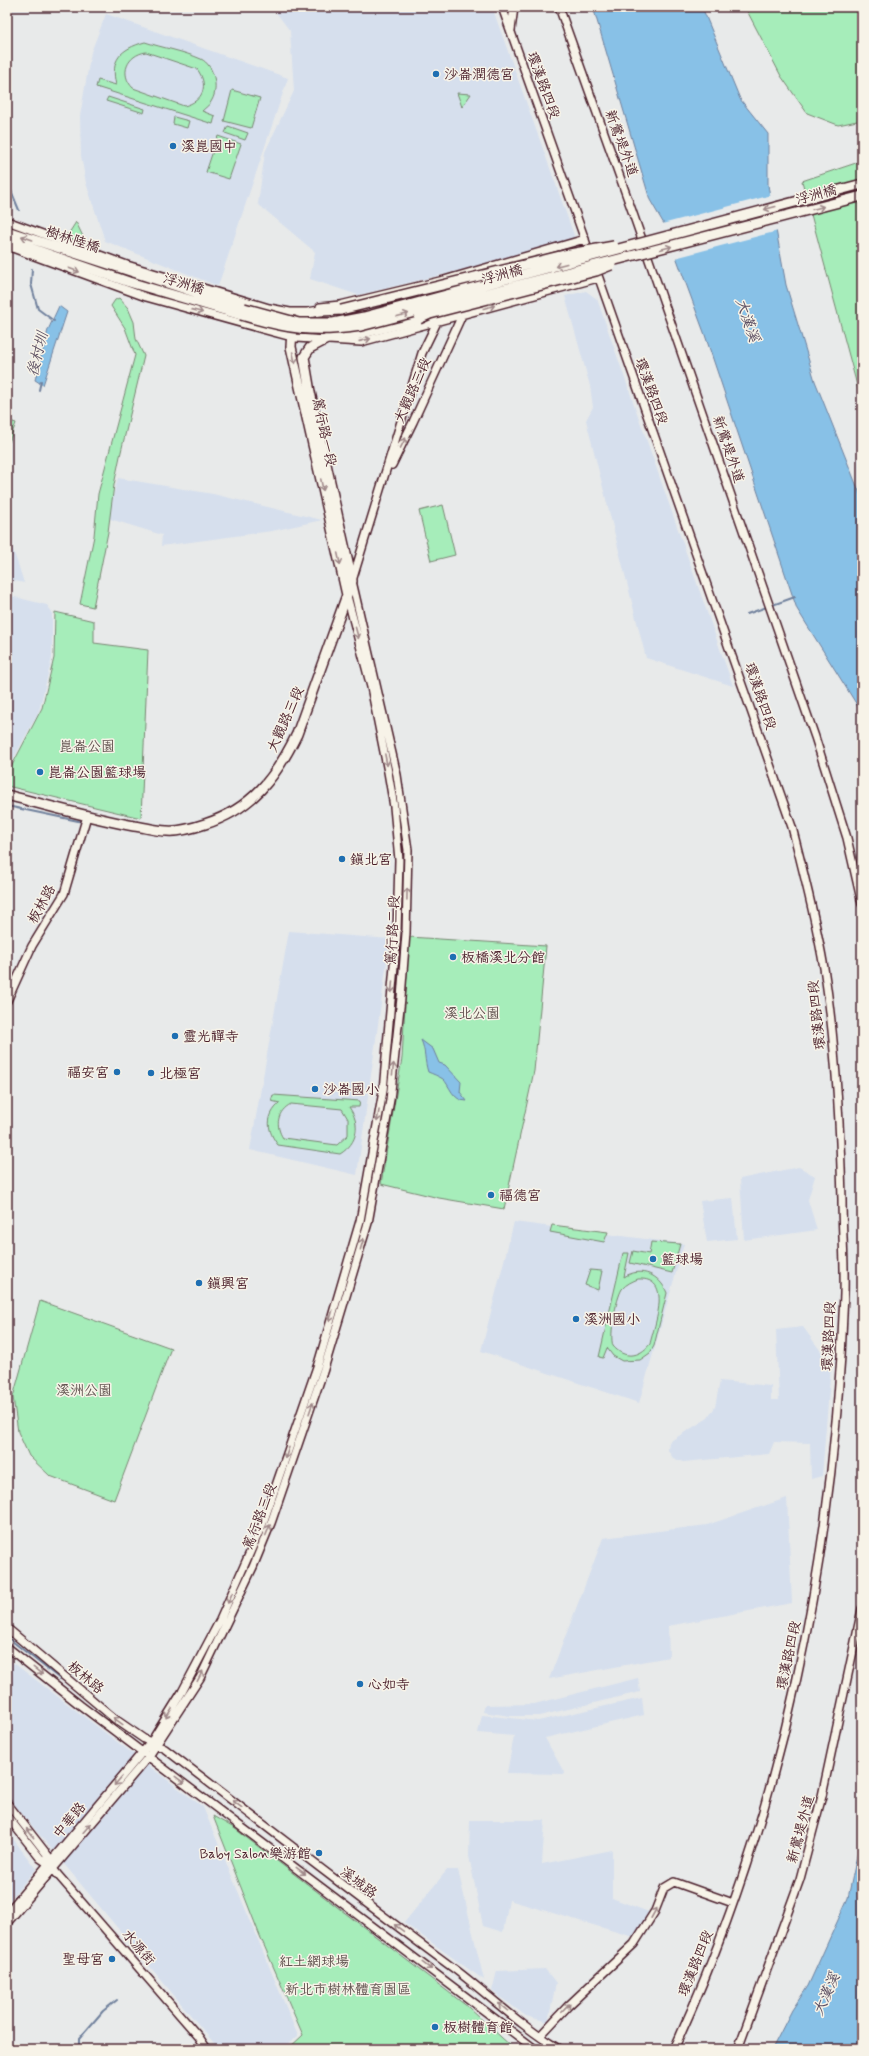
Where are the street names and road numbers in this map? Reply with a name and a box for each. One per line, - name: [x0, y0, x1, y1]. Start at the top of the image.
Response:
- street label: 環漢路四段: [523, 49, 563, 121]
- street label: 新鶯堤外道: [601, 107, 641, 179]
- street label: 浮洲橋: [794, 181, 839, 209]
- street label: 樹林陸橋: [43, 223, 102, 257]
- street label: 浮洲橋: [480, 261, 525, 289]
- street label: 浮洲橋: [161, 269, 206, 299]
- street label: 大觀路三段: [390, 355, 435, 426]
- street label: 環漢路四段: [631, 355, 671, 427]
- street label: 篤行路一段: [308, 396, 340, 468]
- street label: 新鶯堤外道: [708, 413, 748, 485]
- street label: 環漢路四段: [740, 660, 780, 732]
- street label: 大觀路三段: [263, 684, 308, 755]
- street label: 板林路: [24, 882, 60, 927]
- street label: 篤行路二段: [382, 895, 404, 965]
- street label: 環漢路四段: [804, 979, 830, 1051]
- street label: 環漢路四段: [818, 1301, 840, 1371]
- street label: 篤行路三段: [239, 1480, 281, 1552]
- street label: 環漢路四段: [773, 1619, 805, 1691]
- street label: 板林路: [63, 1657, 107, 1698]
- street label: 新鶯堤外道: [783, 1793, 819, 1865]
- street label: 中華路: [49, 1799, 90, 1843]
- street label: 溪城路: [336, 1863, 381, 1903]
- street label: 水源街: [118, 1926, 159, 1969]
- street label: 環漢路四段: [674, 1928, 717, 1999]

